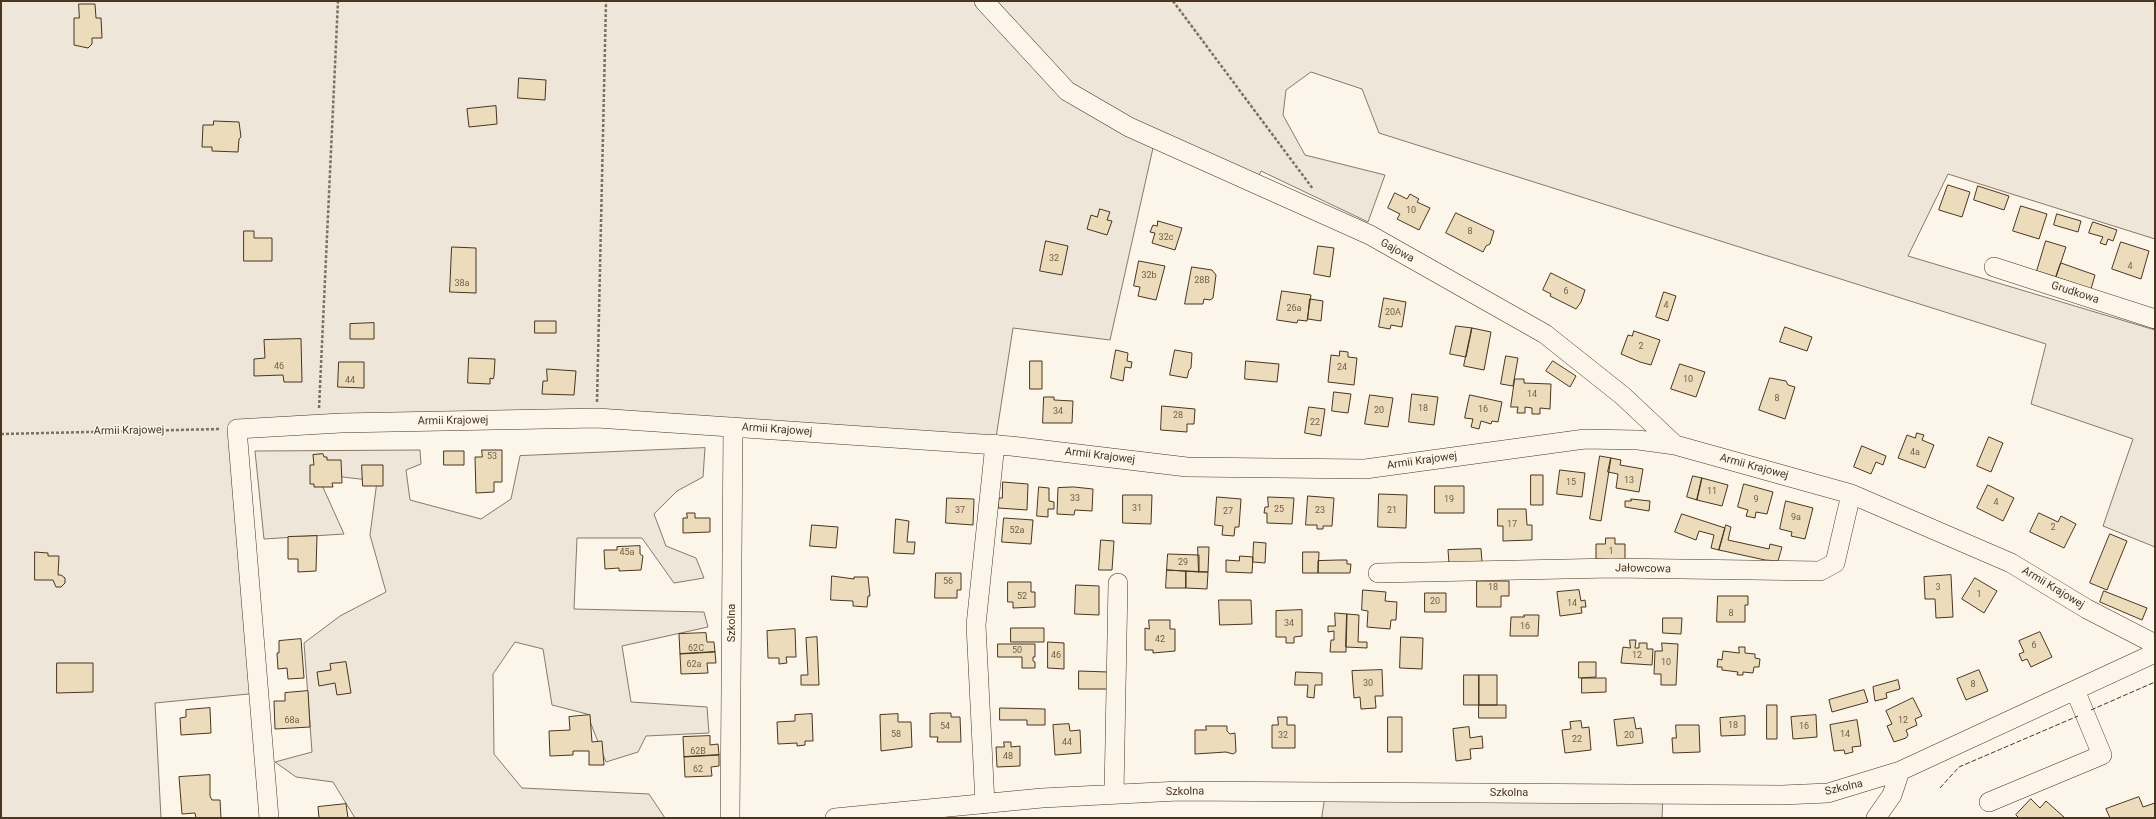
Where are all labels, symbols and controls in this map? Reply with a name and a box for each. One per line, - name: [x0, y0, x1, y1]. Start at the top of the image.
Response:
- house number: 10: [1406, 206, 1416, 216]
- house number: 8: [1467, 227, 1473, 237]
- house number: 32c: [1159, 233, 1173, 243]
- street label: Gajowa: [1378, 236, 1416, 266]
- house number: 32: [1049, 254, 1059, 264]
- house number: 4: [2127, 262, 2133, 272]
- house number: 32b: [1141, 271, 1157, 281]
- house number: 28B: [1194, 276, 1210, 286]
- house number: 38a: [454, 279, 470, 289]
- street label: Grudkowa: [2049, 279, 2101, 307]
- house number: 6: [1563, 287, 1569, 297]
- house number: 4: [1663, 301, 1669, 311]
- house number: 26a: [1286, 304, 1302, 314]
- house number: 20A: [1385, 308, 1401, 318]
- house number: 2: [1638, 342, 1644, 352]
- house number: 46: [274, 362, 284, 372]
- house number: 24: [1337, 363, 1347, 373]
- house number: 10: [1683, 375, 1693, 385]
- house number: 44: [345, 376, 355, 386]
- house number: 14: [1527, 390, 1537, 400]
- house number: 8: [1774, 394, 1780, 404]
- house number: 18: [1418, 404, 1428, 414]
- house number: 16: [1478, 405, 1488, 415]
- house number: 20: [1374, 406, 1384, 416]
- house number: 34: [1053, 407, 1063, 417]
- house number: 28: [1173, 411, 1183, 421]
- street label: Armii Krajowej: [418, 414, 488, 428]
- house number: 22: [1310, 418, 1320, 428]
- street label: Armii Krajowej: [741, 421, 813, 439]
- street label: Armii Krajowej: [94, 424, 164, 438]
- street label: Armii Krajowej: [1064, 445, 1136, 467]
- house number: 4a: [1910, 448, 1920, 458]
- street label: Armii Krajowej: [1386, 450, 1458, 472]
- street label: Armii Krajowej: [1718, 451, 1790, 483]
- house number: 53: [487, 452, 497, 462]
- house number: 13: [1624, 476, 1634, 486]
- house number: 15: [1566, 478, 1576, 488]
- house number: 11: [1707, 487, 1717, 497]
- house number: 33: [1070, 494, 1080, 504]
- house number: 19: [1444, 495, 1454, 505]
- house number: 9: [1753, 495, 1759, 505]
- house number: 4: [1993, 498, 1999, 508]
- house number: 31: [1132, 504, 1142, 514]
- house number: 25: [1274, 505, 1284, 515]
- house number: 37: [955, 506, 965, 516]
- house number: 23: [1315, 506, 1325, 516]
- house number: 21: [1387, 506, 1397, 516]
- house number: 27: [1223, 507, 1233, 517]
- house number: 9a: [1791, 513, 1801, 523]
- house number: 17: [1507, 520, 1517, 530]
- house number: 2: [2050, 523, 2056, 533]
- house number: 52a: [1009, 526, 1025, 536]
- house number: 1: [1608, 547, 1614, 557]
- house number: 45a: [619, 548, 635, 558]
- house number: 29: [1178, 558, 1188, 568]
- street label: Jałowcowa: [1615, 562, 1671, 576]
- street label: Armii Krajowej: [2019, 564, 2087, 612]
- house number: 56: [943, 577, 953, 587]
- house number: 18: [1488, 583, 1498, 593]
- house number: 3: [1935, 583, 1941, 593]
- house number: 1: [1976, 590, 1982, 600]
- house number: 52: [1017, 592, 1027, 602]
- house number: 20: [1430, 597, 1440, 607]
- house number: 14: [1567, 599, 1577, 609]
- street label: Szkolna: [725, 604, 739, 642]
- house number: 8: [1728, 609, 1734, 619]
- house number: 34: [1284, 619, 1294, 629]
- house number: 16: [1520, 622, 1530, 632]
- house number: 42: [1155, 635, 1165, 645]
- house number: 6: [2031, 641, 2037, 651]
- house number: 62C: [688, 644, 704, 654]
- house number: 50: [1012, 646, 1022, 656]
- house number: 46: [1051, 651, 1061, 661]
- house number: 12: [1632, 651, 1642, 661]
- house number: 10: [1661, 658, 1671, 668]
- house number: 62a: [686, 660, 702, 670]
- house number: 30: [1363, 679, 1373, 689]
- house number: 8: [1970, 680, 1976, 690]
- house number: 68a: [284, 716, 300, 726]
- house number: 12: [1898, 716, 1908, 726]
- house number: 18: [1728, 721, 1738, 731]
- house number: 54: [940, 722, 950, 732]
- house number: 16: [1799, 722, 1809, 732]
- house number: 58: [891, 730, 901, 740]
- house number: 14: [1840, 730, 1850, 740]
- house number: 32: [1278, 731, 1288, 741]
- house number: 20: [1624, 731, 1634, 741]
- house number: 22: [1572, 735, 1582, 745]
- house number: 44: [1062, 738, 1072, 748]
- house number: 62B: [690, 747, 706, 757]
- house number: 48: [1003, 752, 1013, 762]
- house number: 62: [693, 765, 703, 775]
- street label: Szkolna: [1824, 777, 1864, 799]
- street label: Szkolna: [1166, 785, 1204, 799]
- street label: Szkolna: [1490, 786, 1528, 800]

